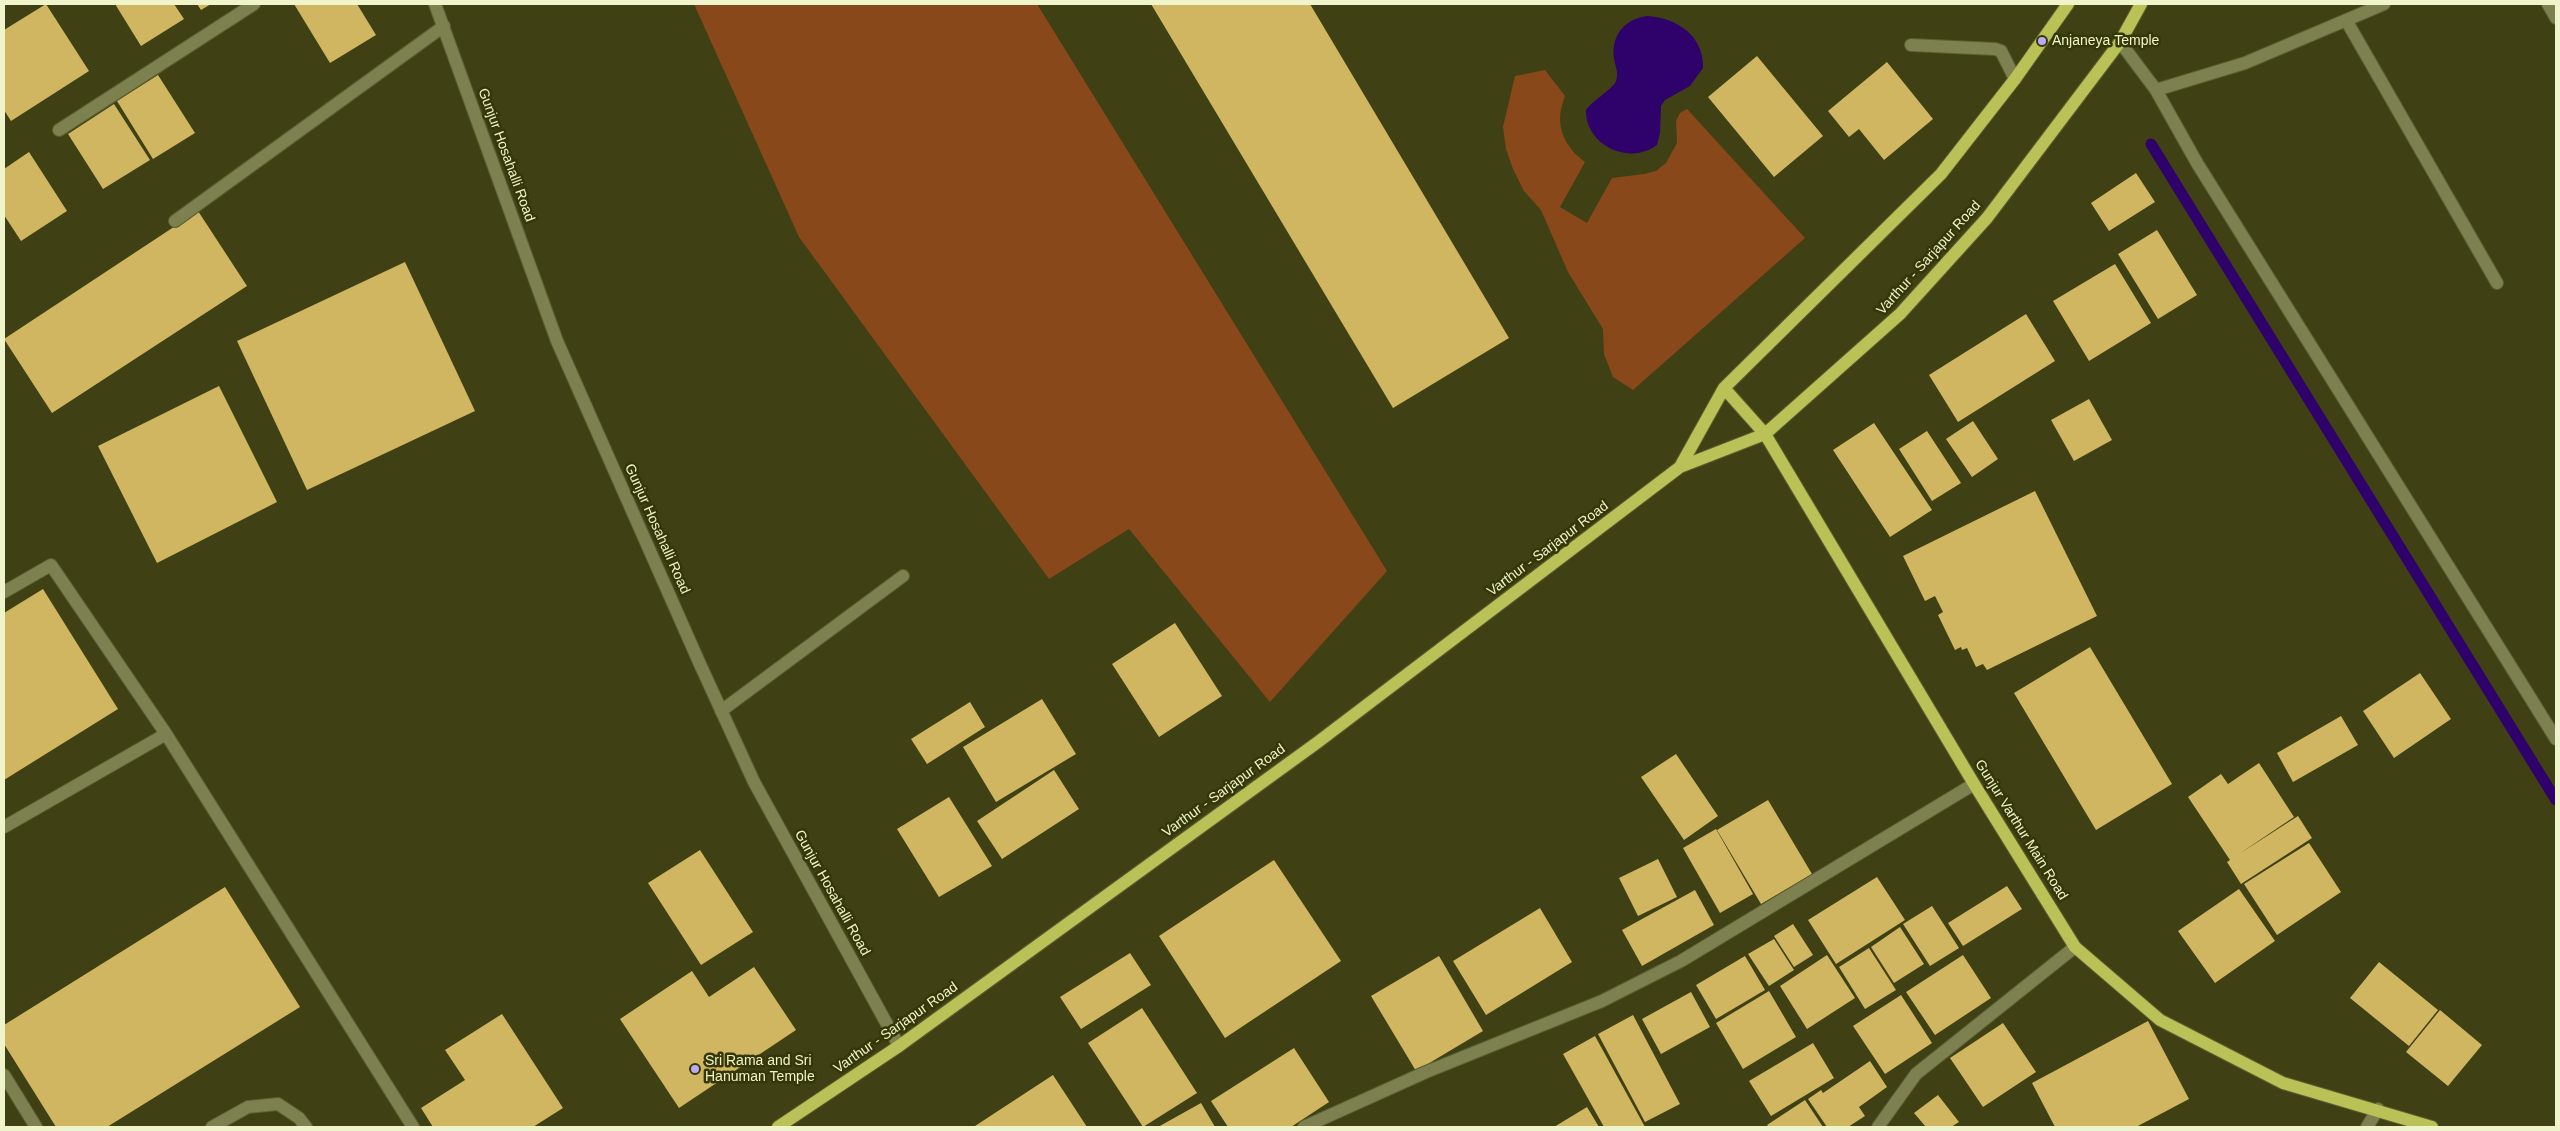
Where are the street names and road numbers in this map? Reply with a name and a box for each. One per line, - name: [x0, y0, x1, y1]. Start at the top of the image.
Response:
- street label: Gunjur Hosahalli Road: [474, 86, 538, 224]
- street label: Varthur - Sarjapur Road: [1873, 198, 1985, 318]
- street label: Gunjur Hosahalli Road: [621, 461, 693, 597]
- street label: Varthur - Sarjapur Road: [1484, 498, 1612, 600]
- street label: Varthur - Sarjapur Road: [1159, 741, 1289, 841]
- street label: Gunjur Varthur Main Road: [1971, 757, 2071, 903]
- street label: Gunjur Hosahalli Road: [791, 827, 873, 959]
- street label: Varthur - Sarjapur Road: [831, 979, 961, 1077]

